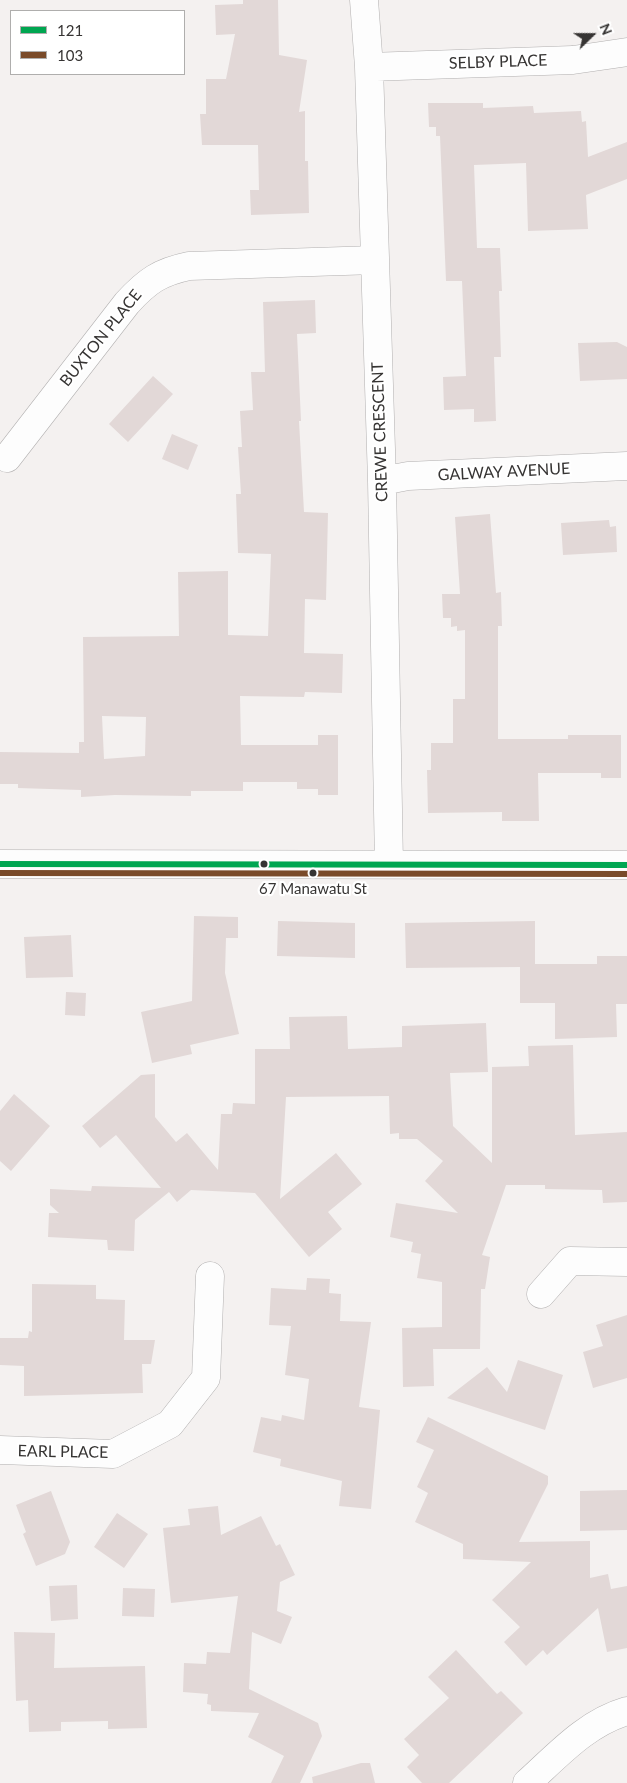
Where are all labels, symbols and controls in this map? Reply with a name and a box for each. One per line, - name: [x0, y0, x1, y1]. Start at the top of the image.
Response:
- legend: [10, 10, 185, 75]
- north arrow: [567, 10, 617, 60]
- text: 121: [57, 21, 83, 39]
- text: N: [596, 21, 616, 37]
- text: 103: [57, 46, 83, 64]
- street label: SELBY PLACE: [448, 51, 548, 73]
- street label: BUXTON PLACE: [56, 286, 146, 390]
- street label: CREWE CRESCENT: [368, 362, 392, 502]
- street label: GALWAY AVENUE: [437, 459, 571, 485]
- unlabelled marker: [259, 859, 269, 869]
- marker: 67 Manawatu St: [308, 868, 318, 878]
- place label: 67 Manawatu St: [259, 880, 367, 898]
- street label: EARL PLACE: [17, 1442, 109, 1462]

